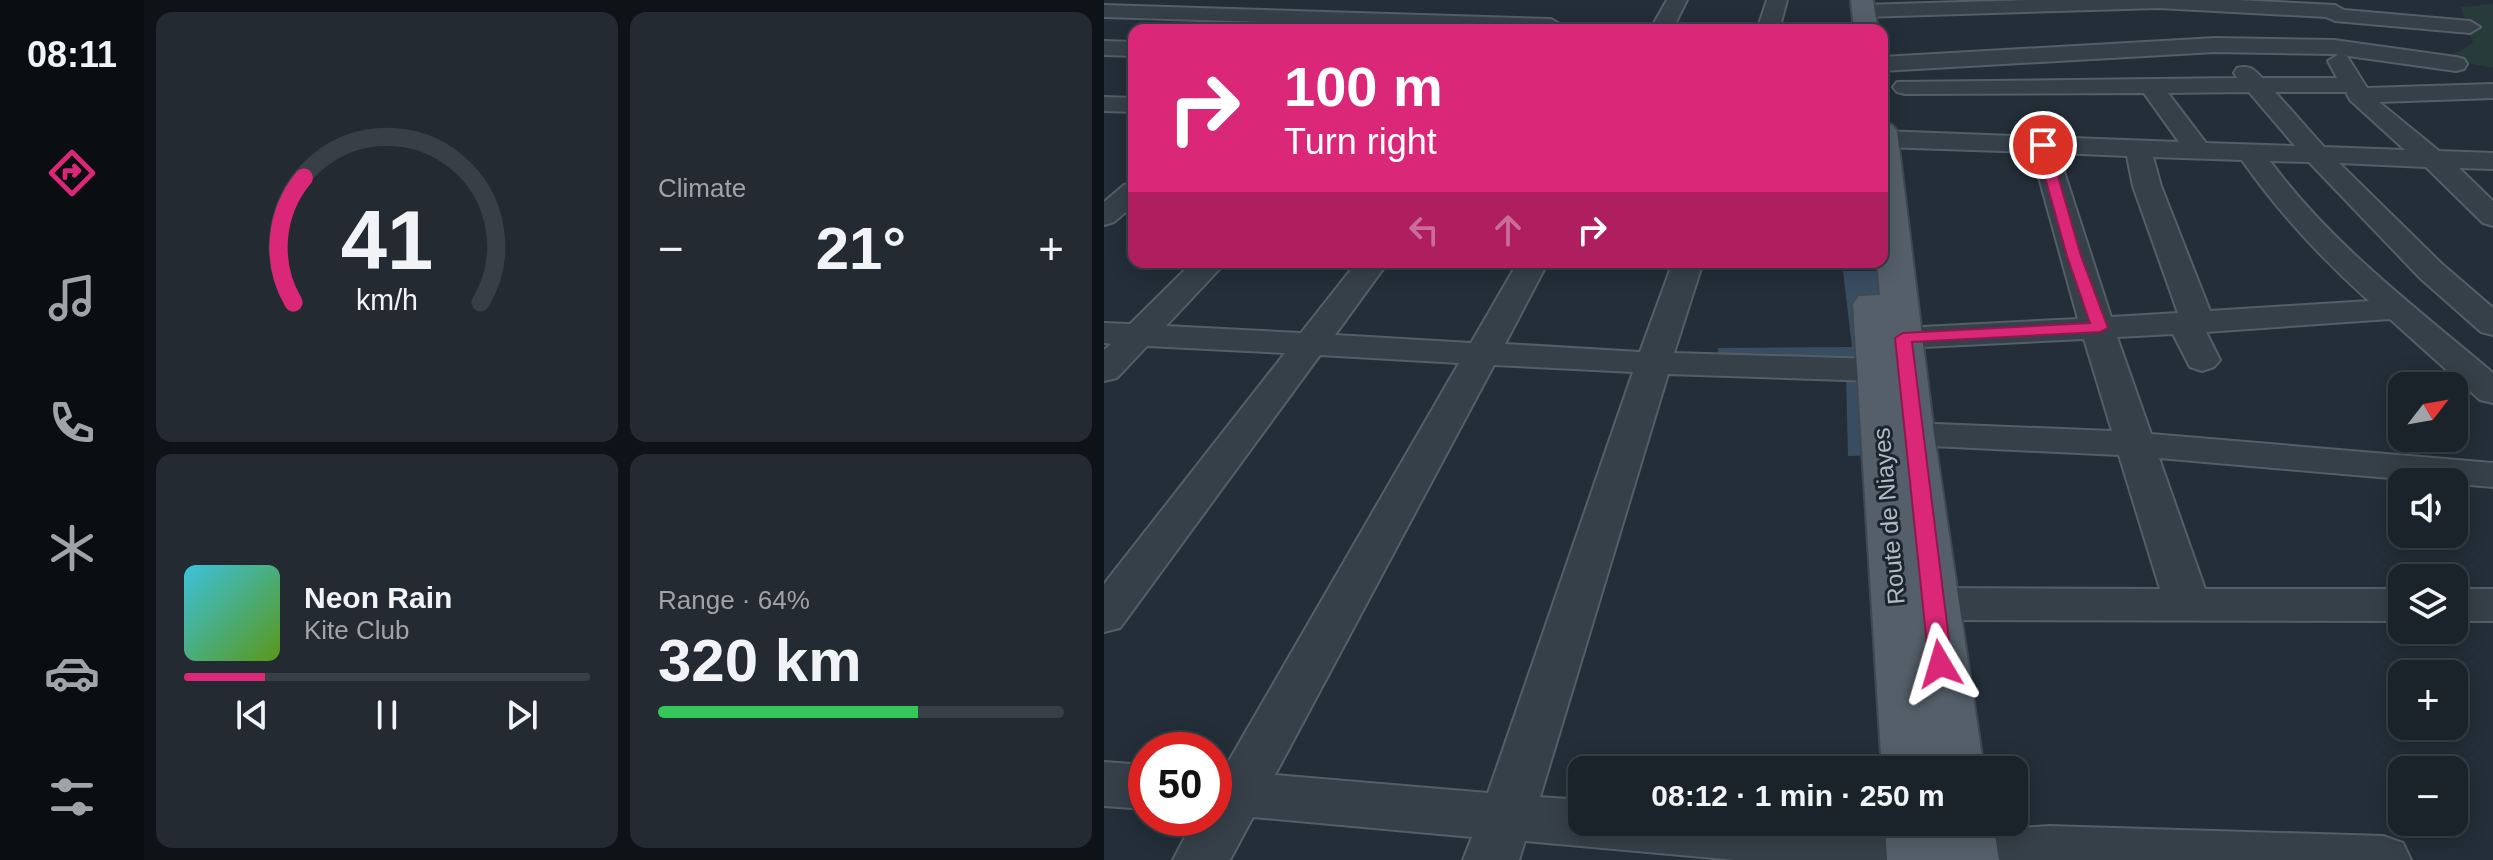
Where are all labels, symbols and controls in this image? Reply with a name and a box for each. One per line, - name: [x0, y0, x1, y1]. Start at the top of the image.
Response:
- text: 08:11: [27, 34, 117, 75]
- text: 100 m: [1284, 55, 1443, 118]
- icon: right: [1152, 56, 1256, 160]
- pin: [2009, 111, 2077, 179]
- text: Turn right: [1284, 121, 1437, 162]
- icon: arrive: [2021, 123, 2065, 167]
- icon: directions: [44, 145, 100, 201]
- text: Climate: [658, 173, 746, 203]
- text: 41: [341, 194, 433, 287]
- icon: left: [1402, 208, 1446, 252]
- icon: ahead: [1486, 208, 1530, 252]
- icon: right: [1570, 208, 1614, 252]
- text: 21°: [816, 215, 906, 282]
- text: −: [658, 224, 684, 273]
- text: +: [1038, 224, 1064, 273]
- icon: music: [44, 270, 100, 326]
- text: km/h: [356, 284, 418, 316]
- north arrow: [2388, 372, 2468, 452]
- map controls: [2388, 372, 2468, 836]
- icon: phone: [44, 395, 100, 451]
- street label: Route de Niayes: [1867, 426, 1910, 606]
- button: sound: [2388, 468, 2468, 548]
- icon: climate: [44, 520, 100, 576]
- button: layers: [2388, 564, 2468, 644]
- text: Neon Rain: [304, 581, 452, 614]
- text: Range · 64%: [658, 585, 810, 615]
- text: Kite Club: [304, 615, 410, 645]
- position arrow: [1898, 622, 1982, 706]
- text: 320 km: [658, 627, 862, 694]
- icon: car: [44, 645, 100, 701]
- button: +: [2388, 660, 2468, 740]
- icon: previous: [230, 693, 274, 737]
- icon: pause: [365, 693, 409, 737]
- icon: next: [500, 693, 544, 737]
- speed limit sign: 50: [1128, 732, 1232, 836]
- button: −: [2388, 756, 2468, 836]
- icon: filters: [44, 769, 100, 825]
- text: 08:12 · 1 min · 250 m: [1651, 779, 1945, 812]

